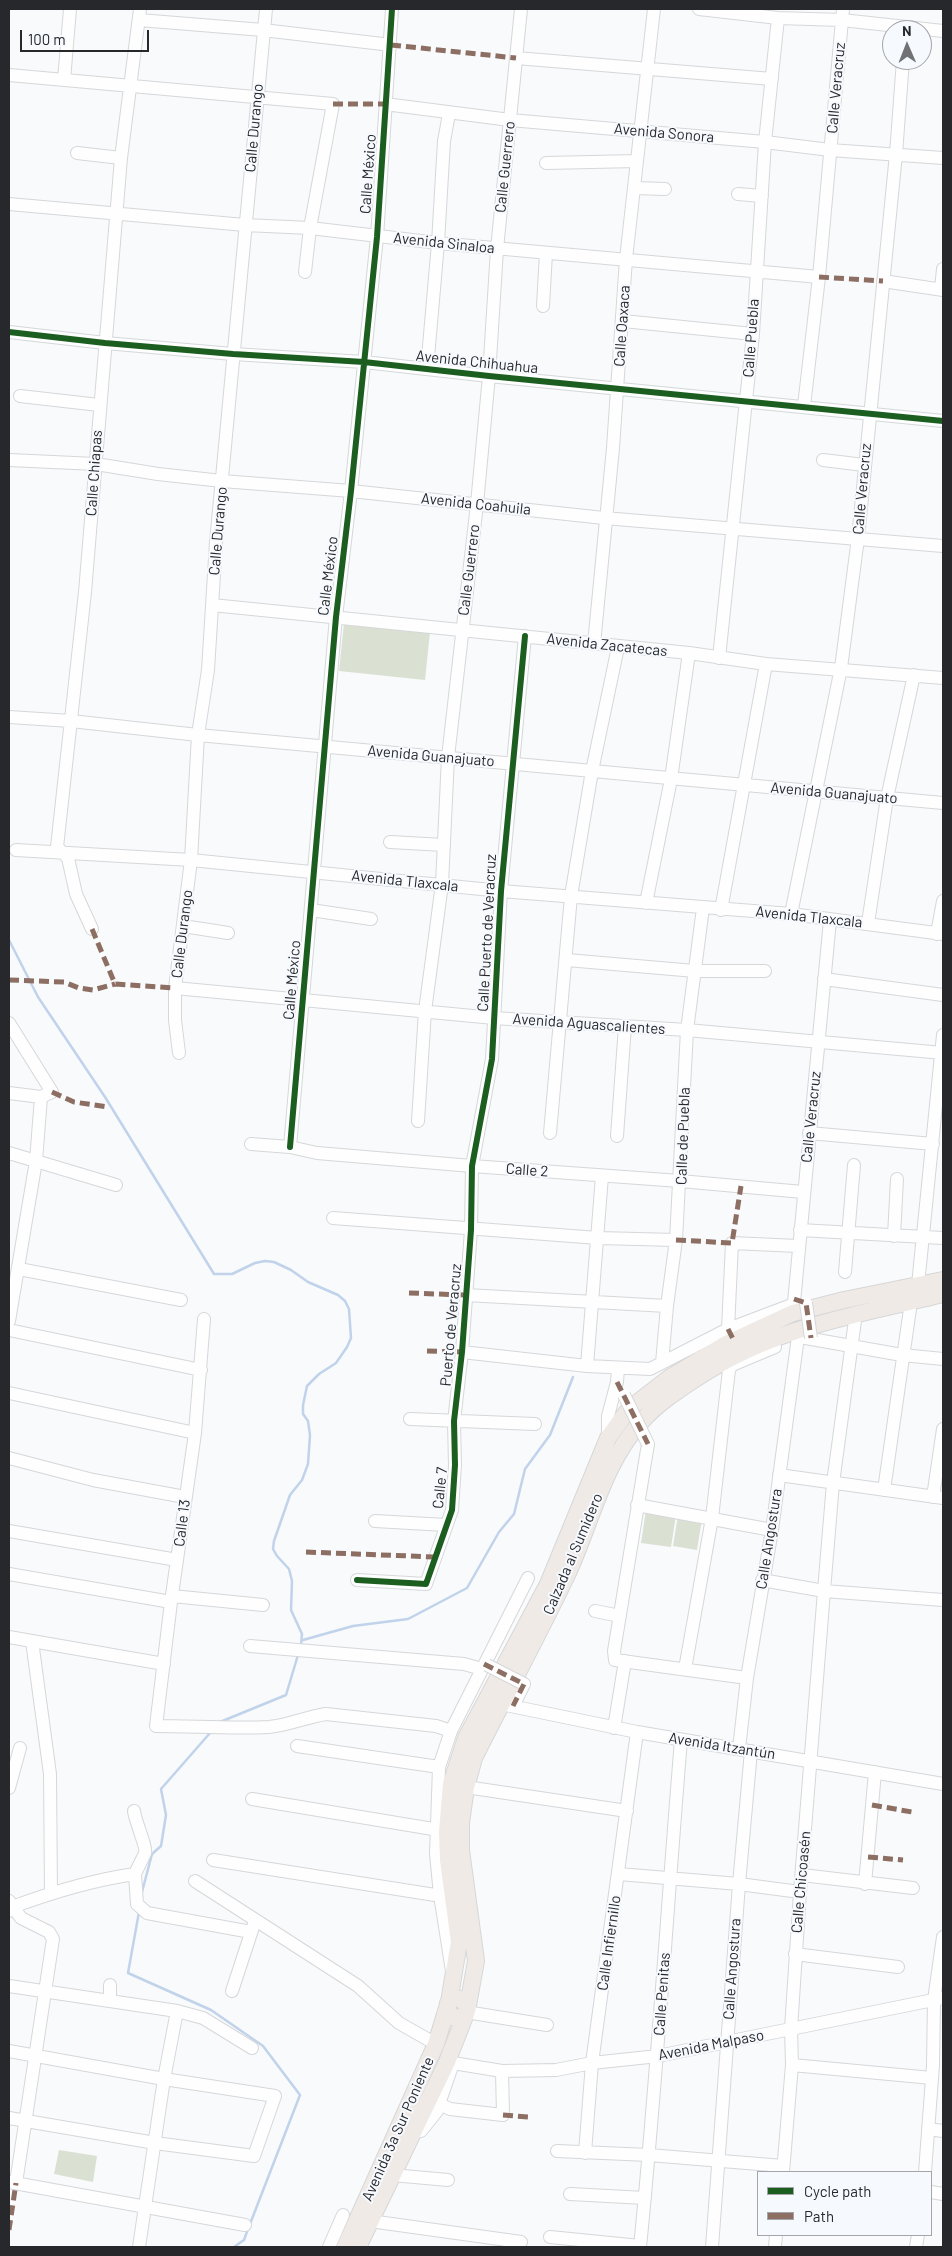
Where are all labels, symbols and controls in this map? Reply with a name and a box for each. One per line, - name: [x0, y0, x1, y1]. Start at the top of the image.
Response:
- scale bar: [22, 20, 151, 52]
- north arrow: [882, 20, 932, 70]
- text: N: [902, 22, 912, 39]
- text: 100 m: [28, 30, 66, 48]
- street label: Calle Veracruz: [823, 42, 849, 134]
- street label: Calle Durango: [241, 83, 267, 173]
- street label: Calle Guerrero: [491, 120, 519, 214]
- street label: Avenida Sonora: [613, 120, 715, 146]
- street label: Calle México: [356, 133, 380, 215]
- street label: Avenida Sinaloa: [392, 229, 496, 257]
- street label: Calle Oaxaca: [610, 285, 634, 367]
- street label: Calle Puebla: [739, 298, 763, 378]
- street label: Avenida Chihuahua: [415, 347, 539, 377]
- street label: Calle Chiapas: [82, 429, 106, 517]
- street label: Calle Veracruz: [849, 443, 875, 535]
- street label: Calle Durango: [205, 486, 231, 576]
- street label: Avenida Coahuila: [420, 489, 532, 519]
- street label: Calle Guerrero: [454, 523, 484, 617]
- street label: Calle México: [314, 535, 342, 617]
- street label: Avenida Zacatecas: [546, 630, 668, 660]
- street label: Avenida Guanajuato: [367, 741, 495, 771]
- street label: Avenida Guanajuato: [770, 778, 898, 808]
- street label: Calle Puerto de Veracruz: [474, 854, 500, 1012]
- street label: Avenida Tlaxcala: [351, 866, 459, 896]
- street label: Calle Durango: [168, 889, 196, 979]
- street label: Avenida Tlaxcala: [755, 902, 863, 932]
- street label: Calle México: [280, 939, 304, 1021]
- street label: Avenida Aguascalientes: [512, 1010, 666, 1038]
- street label: Calle Veracruz: [797, 1070, 825, 1164]
- street label: Calle de Puebla: [672, 1087, 694, 1185]
- street label: Calle 2: [505, 1160, 549, 1180]
- street label: Puerto de Veracruz: [437, 1263, 465, 1387]
- street label: Calle 7: [429, 1466, 451, 1510]
- street label: Calle Angostura: [752, 1487, 786, 1591]
- street label: Calzada al Sumidero: [539, 1491, 607, 1617]
- street label: Calle 13: [170, 1498, 194, 1548]
- street label: Avenida Itzantún: [667, 1729, 777, 1763]
- street label: Calle Chicoasén: [788, 1830, 814, 1934]
- street label: Calle Infiernillo: [593, 1894, 625, 1992]
- street label: Calle Angostura: [719, 1918, 745, 2020]
- street label: Calle Penitas: [650, 1952, 674, 2036]
- street label: Avenida Malpaso: [657, 2026, 765, 2064]
- street label: Avenida 3a Sur Poniente: [358, 2054, 438, 2204]
- legend: [757, 2171, 932, 2236]
- text: Cycle path: [804, 2182, 871, 2200]
- text: Path: [804, 2207, 834, 2225]

